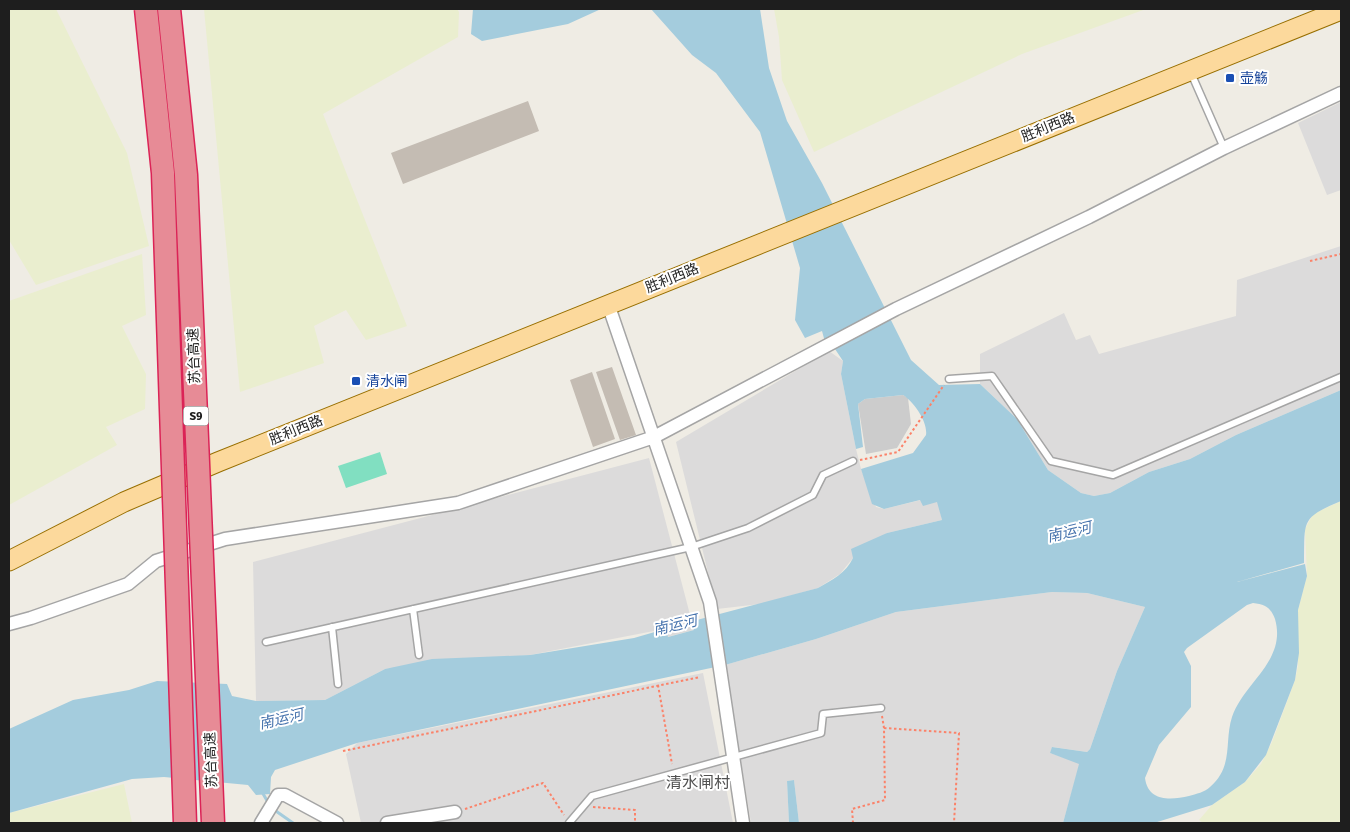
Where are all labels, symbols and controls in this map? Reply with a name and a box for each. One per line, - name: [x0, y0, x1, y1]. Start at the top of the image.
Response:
- place label: 壶觞: [1240, 70, 1268, 87]
- marker: 壶觞: [1224, 72, 1236, 84]
- street label: 胜利西路: [1019, 109, 1077, 145]
- street label: 胜利西路: [643, 260, 701, 296]
- street label: 苏台高速: [185, 328, 203, 384]
- place label: 清水闸: [366, 373, 408, 390]
- marker: 清水闸: [350, 375, 362, 387]
- road number: S9: [184, 406, 208, 426]
- street label: 胜利西路: [267, 412, 325, 448]
- water label: 南运河: [1045, 517, 1096, 546]
- water label: 南运河: [651, 610, 702, 639]
- water label: 南运河: [257, 704, 308, 733]
- street label: 苏台高速: [202, 732, 220, 788]
- district label: 清水闸村: [666, 773, 730, 793]

